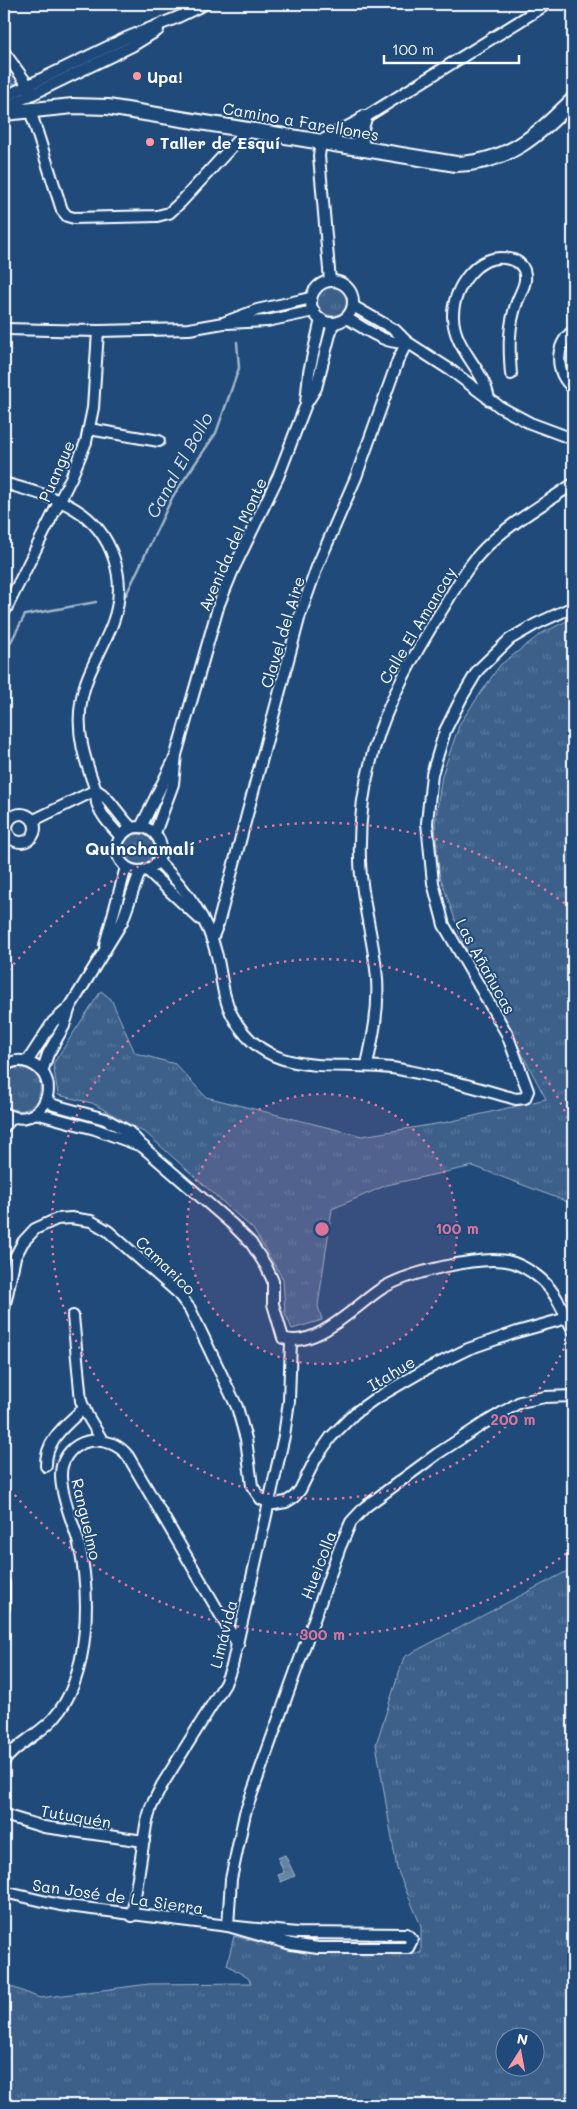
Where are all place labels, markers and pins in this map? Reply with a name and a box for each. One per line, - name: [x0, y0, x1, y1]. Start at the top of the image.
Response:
- place label: Upa!: [147, 66, 183, 87]
- marker: Upa!: [131, 70, 143, 82]
- place label: Taller de Esquí: [160, 132, 280, 153]
- marker: Taller de Esquí: [144, 136, 156, 148]
- centre of rings: [313, 1220, 331, 1238]

